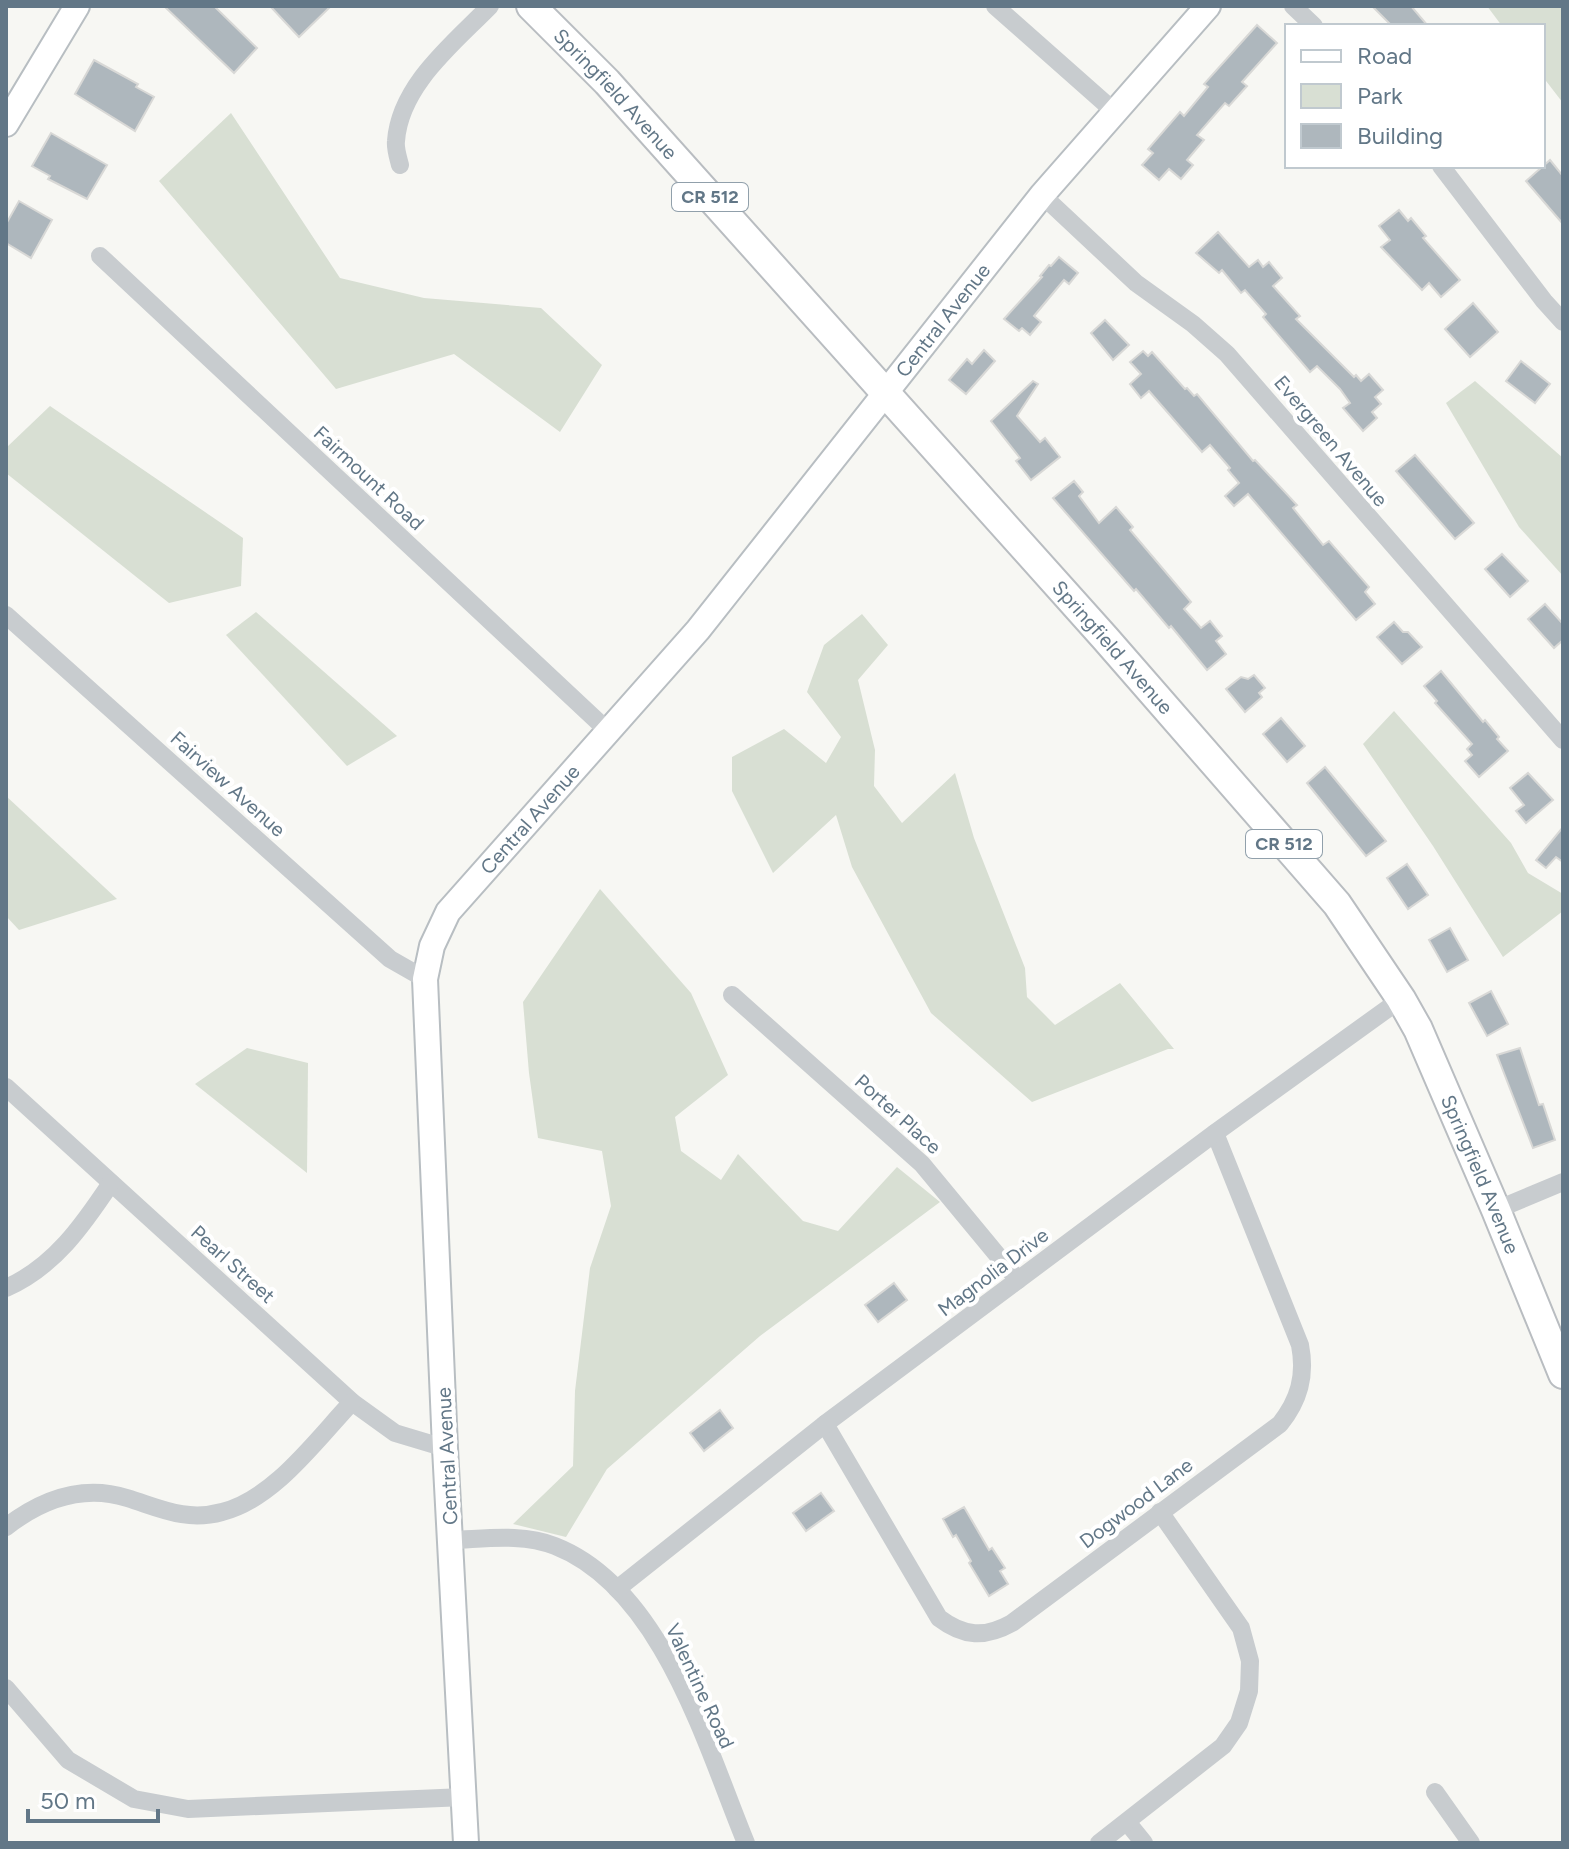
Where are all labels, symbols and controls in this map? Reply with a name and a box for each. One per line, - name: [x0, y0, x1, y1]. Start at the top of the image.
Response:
- street label: Springfield Avenue: [549, 24, 682, 164]
- legend: [1285, 24, 1545, 168]
- text: Road: [1357, 41, 1412, 70]
- text: Park: [1357, 81, 1403, 110]
- text: Building: [1357, 121, 1443, 150]
- road number: CR 512: [672, 183, 748, 211]
- street label: Central Avenue: [891, 259, 995, 382]
- street label: Evergreen Avenue: [1269, 371, 1393, 511]
- street label: Fairmount Road: [309, 421, 429, 535]
- street label: Springfield Avenue: [1047, 576, 1178, 719]
- street label: Fairview Avenue: [166, 726, 290, 842]
- street label: Central Avenue: [475, 760, 585, 879]
- road number: CR 512: [1246, 830, 1322, 858]
- street label: Porter Place: [850, 1069, 946, 1159]
- street label: Springfield Avenue: [1436, 1091, 1525, 1257]
- street label: Pearl Street: [186, 1220, 280, 1308]
- street label: Magnolia Drive: [933, 1223, 1053, 1321]
- street label: Central Avenue: [431, 1386, 463, 1526]
- street label: Dogwood Lane: [1075, 1453, 1197, 1553]
- street label: Valentine Road: [661, 1620, 739, 1752]
- scale bar: [28, 1773, 158, 1823]
- text: 50 m: [40, 1786, 96, 1815]

